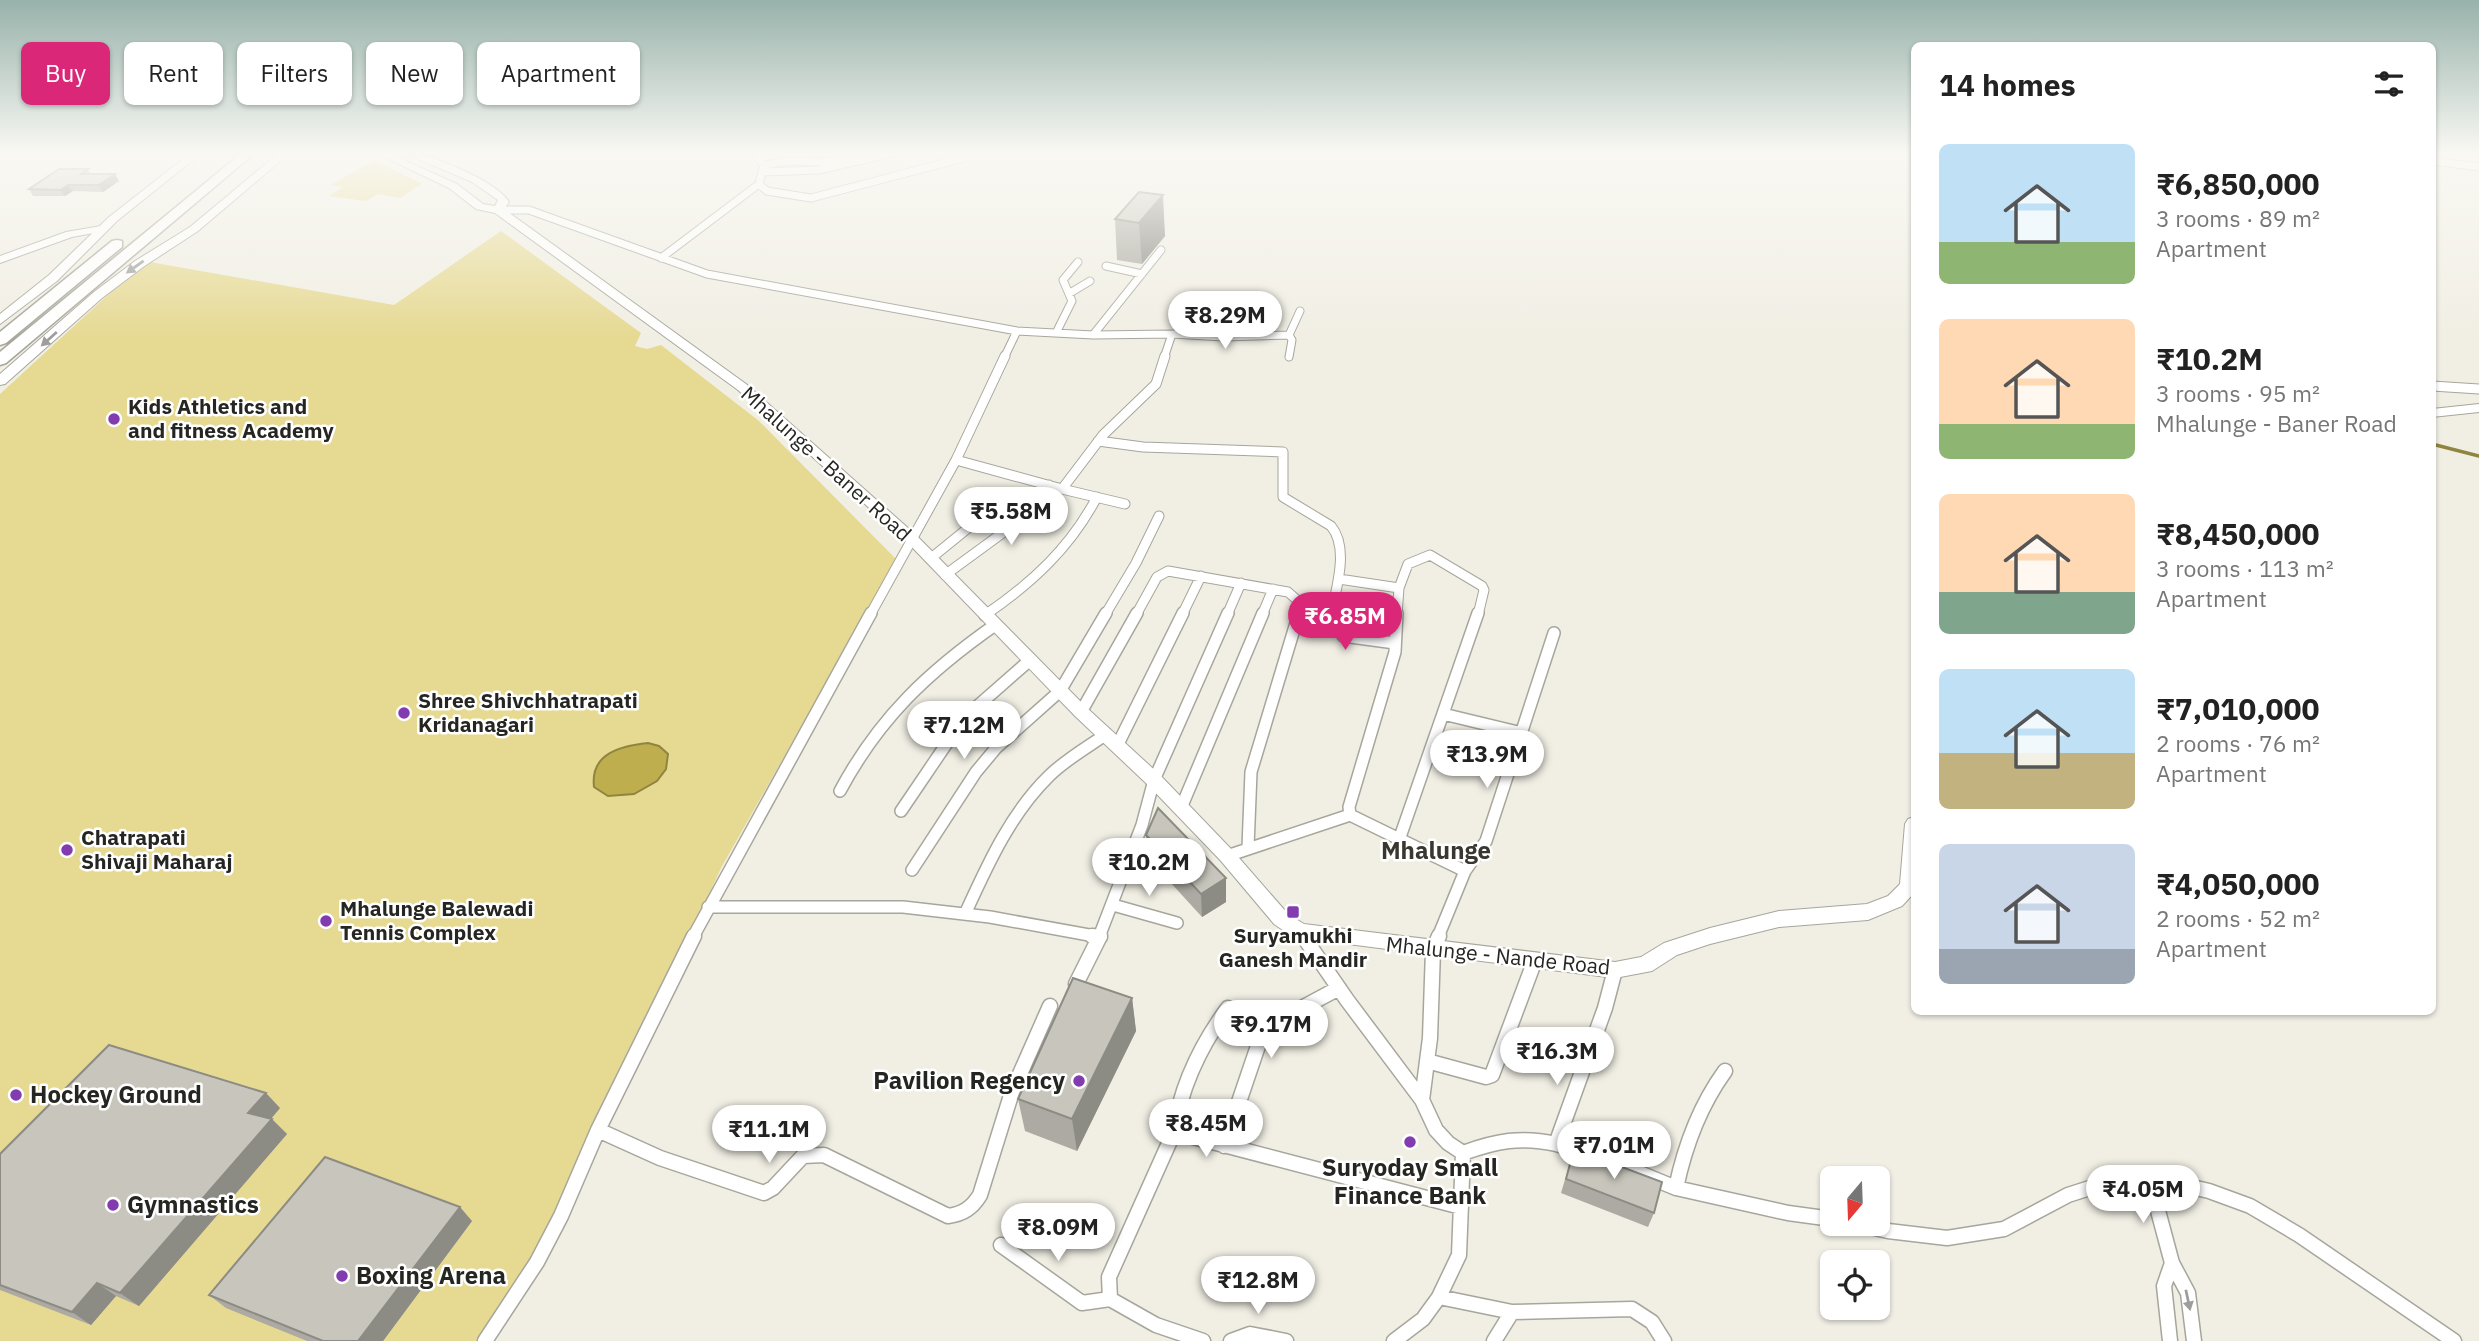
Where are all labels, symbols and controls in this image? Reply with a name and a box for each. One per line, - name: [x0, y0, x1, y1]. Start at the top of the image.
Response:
- chip: Buy: [21, 42, 110, 105]
- chip: Rent: [124, 42, 223, 105]
- chip: Filters: [237, 42, 352, 105]
- chip: New: [366, 42, 463, 105]
- chip: Apartment: [477, 42, 640, 105]
- text: 14 homes: [1939, 65, 2076, 104]
- icon: filters: [2370, 65, 2408, 103]
- text: ₹6,850,000: [2156, 164, 2319, 203]
- icon: home: [1995, 172, 2079, 256]
- text: 3 rooms · 89 m²: [2156, 203, 2320, 233]
- text: Apartment: [2156, 233, 2267, 263]
- one-way arrow: [126, 260, 144, 274]
- pin: ₹8.29M: [1168, 292, 1282, 351]
- text: ₹8.29M: [1184, 299, 1266, 329]
- one-way arrow: [41, 331, 58, 346]
- text: ₹10.2M: [2156, 339, 2263, 378]
- icon: home: [1995, 347, 2079, 431]
- text: 3 rooms · 95 m²: [2156, 378, 2320, 408]
- street label: Mhalunge - Baner Road: [736, 379, 918, 547]
- place label: Kids Athletics and and fitness Academy: [128, 392, 334, 444]
- text: Mhalunge - Baner Road: [2156, 408, 2397, 438]
- marker: Kids Athletics and and fitness Academy: [106, 411, 122, 427]
- pin: ₹5.58M: [954, 488, 1068, 547]
- text: ₹5.58M: [970, 495, 1052, 525]
- text: ₹8,450,000: [2156, 514, 2319, 553]
- icon: home: [1995, 522, 2079, 606]
- text: 3 rooms · 113 m²: [2156, 553, 2334, 583]
- text: Apartment: [2156, 583, 2267, 613]
- pin: ₹6.85M: [1288, 592, 1402, 652]
- text: ₹6.85M: [1304, 600, 1386, 630]
- place label: Shree Shivchhatrapati Kridanagari: [418, 686, 638, 738]
- text: ₹7,010,000: [2156, 689, 2319, 728]
- icon: home: [1995, 697, 2079, 781]
- pin: ₹7.12M: [907, 702, 1021, 761]
- marker: Shree Shivchhatrapati Kridanagari: [396, 705, 412, 721]
- text: ₹7.12M: [923, 709, 1005, 739]
- text: 2 rooms · 76 m²: [2156, 728, 2320, 758]
- pin: ₹13.9M: [1430, 730, 1544, 790]
- text: ₹13.9M: [1446, 738, 1528, 768]
- text: Apartment: [2156, 758, 2267, 788]
- place label: Chatrapati Shivaji Maharaj: [81, 823, 232, 875]
- district label: Mhalunge: [1381, 834, 1491, 866]
- pin: ₹10.2M: [1092, 838, 1206, 898]
- marker: Chatrapati Shivaji Maharaj: [59, 842, 75, 858]
- text: ₹10.2M: [1108, 846, 1190, 876]
- text: ₹4,050,000: [2156, 864, 2319, 903]
- icon: home: [1995, 872, 2079, 956]
- place label: Mhalunge Balewadi Tennis Complex: [340, 894, 533, 946]
- text: 2 rooms · 52 m²: [2156, 903, 2320, 933]
- marker: Suryamukhi Ganesh Mandir: [1285, 904, 1301, 920]
- marker: Mhalunge Balewadi Tennis Complex: [318, 913, 334, 929]
- place label: Suryamukhi Ganesh Mandir: [1219, 921, 1368, 973]
- street label: Mhalunge - Nande Road: [1385, 929, 1612, 981]
- text: Apartment: [2156, 933, 2267, 963]
- pin: ₹9.17M: [1214, 1000, 1328, 1060]
- text: ₹9.17M: [1230, 1008, 1312, 1038]
- pin: ₹16.3M: [1500, 1028, 1614, 1087]
- text: ₹16.3M: [1516, 1035, 1598, 1065]
- place label: Pavilion Regency: [873, 1064, 1065, 1096]
- marker: Pavilion Regency: [1071, 1073, 1087, 1089]
- place label: Hockey Ground: [30, 1078, 202, 1110]
- marker: Hockey Ground: [8, 1087, 24, 1103]
- pin: ₹8.45M: [1149, 1100, 1263, 1159]
- pin: ₹11.1M: [712, 1106, 826, 1165]
- text: ₹8.45M: [1165, 1107, 1247, 1137]
- text: ₹11.1M: [728, 1113, 810, 1143]
- pin: ₹7.01M: [1557, 1122, 1671, 1181]
- text: ₹7.01M: [1573, 1129, 1655, 1159]
- marker: Suryoday Small Finance Bank: [1402, 1134, 1418, 1150]
- place label: Suryoday Small Finance Bank: [1322, 1151, 1498, 1211]
- north arrow: [1820, 1166, 1890, 1236]
- map controls: [1820, 1166, 1890, 1320]
- pin: ₹4.05M: [2086, 1166, 2200, 1225]
- text: ₹4.05M: [2102, 1173, 2184, 1203]
- place label: Gymnastics: [127, 1188, 259, 1220]
- marker: Gymnastics: [105, 1197, 121, 1213]
- pin: ₹8.09M: [1001, 1204, 1115, 1263]
- text: ₹8.09M: [1017, 1211, 1099, 1241]
- button: locate: [1820, 1250, 1890, 1320]
- pin: ₹12.8M: [1201, 1256, 1315, 1316]
- place label: Boxing Arena: [356, 1259, 506, 1291]
- text: ₹12.8M: [1217, 1264, 1299, 1294]
- marker: Boxing Arena: [334, 1268, 350, 1284]
- one-way arrow: [2182, 1289, 2193, 1311]

